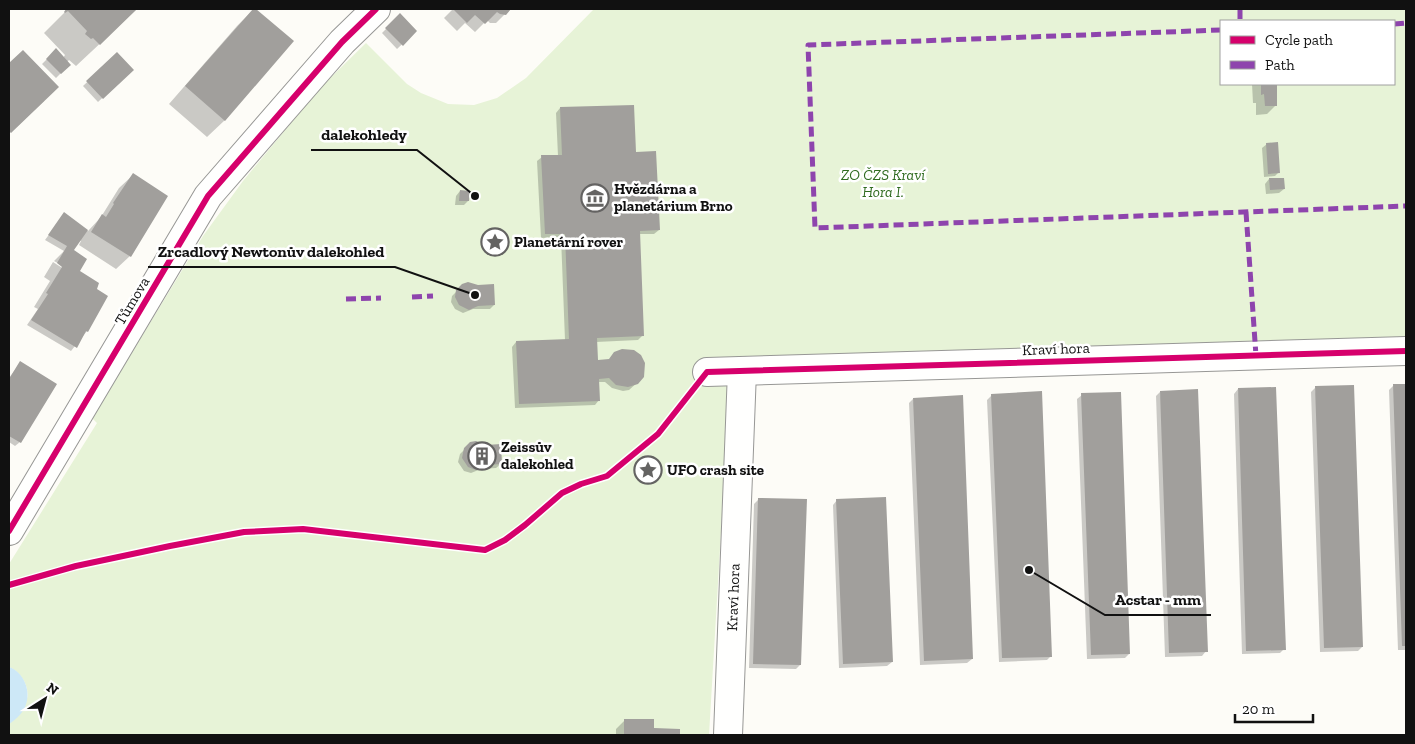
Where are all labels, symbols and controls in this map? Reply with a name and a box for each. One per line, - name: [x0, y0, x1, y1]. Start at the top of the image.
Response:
- legend: [1220, 20, 1395, 85]
- text: Cycle path: [1265, 31, 1334, 49]
- text: Path: [1265, 56, 1295, 74]
- callout: dalekohledy: [311, 119, 417, 150]
- text: dalekohledy: [321, 125, 407, 144]
- park label: ZO ČZS Kraví Hora I.: [841, 166, 926, 201]
- place label: Hvězdárna a planetárium Brno: [614, 180, 733, 215]
- museum icon: Hvězdárna a planetárium Brno: [580, 183, 610, 213]
- place icon: Planetární rover: [480, 227, 510, 257]
- place label: Planetární rover: [514, 233, 623, 251]
- callout: Zrcadlový Newtonův dalekohled: [148, 236, 395, 267]
- text: Zrcadlový Newtonův dalekohled: [158, 242, 384, 261]
- street label: Tůmova: [111, 274, 153, 328]
- street label: Kraví hora: [1022, 339, 1090, 359]
- place label: Zeissův dalekohled: [501, 438, 574, 473]
- building icon: Zeissův dalekohled: [467, 441, 497, 471]
- place icon: UFO crash site: [633, 455, 663, 485]
- place label: UFO crash site: [667, 461, 764, 479]
- street label: Kraví hora: [723, 563, 744, 631]
- callout: Acstar - mm: [1105, 584, 1211, 615]
- text: Acstar - mm: [1115, 590, 1201, 609]
- north arrow: [20, 674, 70, 724]
- text: N: [43, 679, 62, 699]
- scale bar: [1235, 692, 1312, 724]
- text: 20 m: [1242, 700, 1275, 718]

